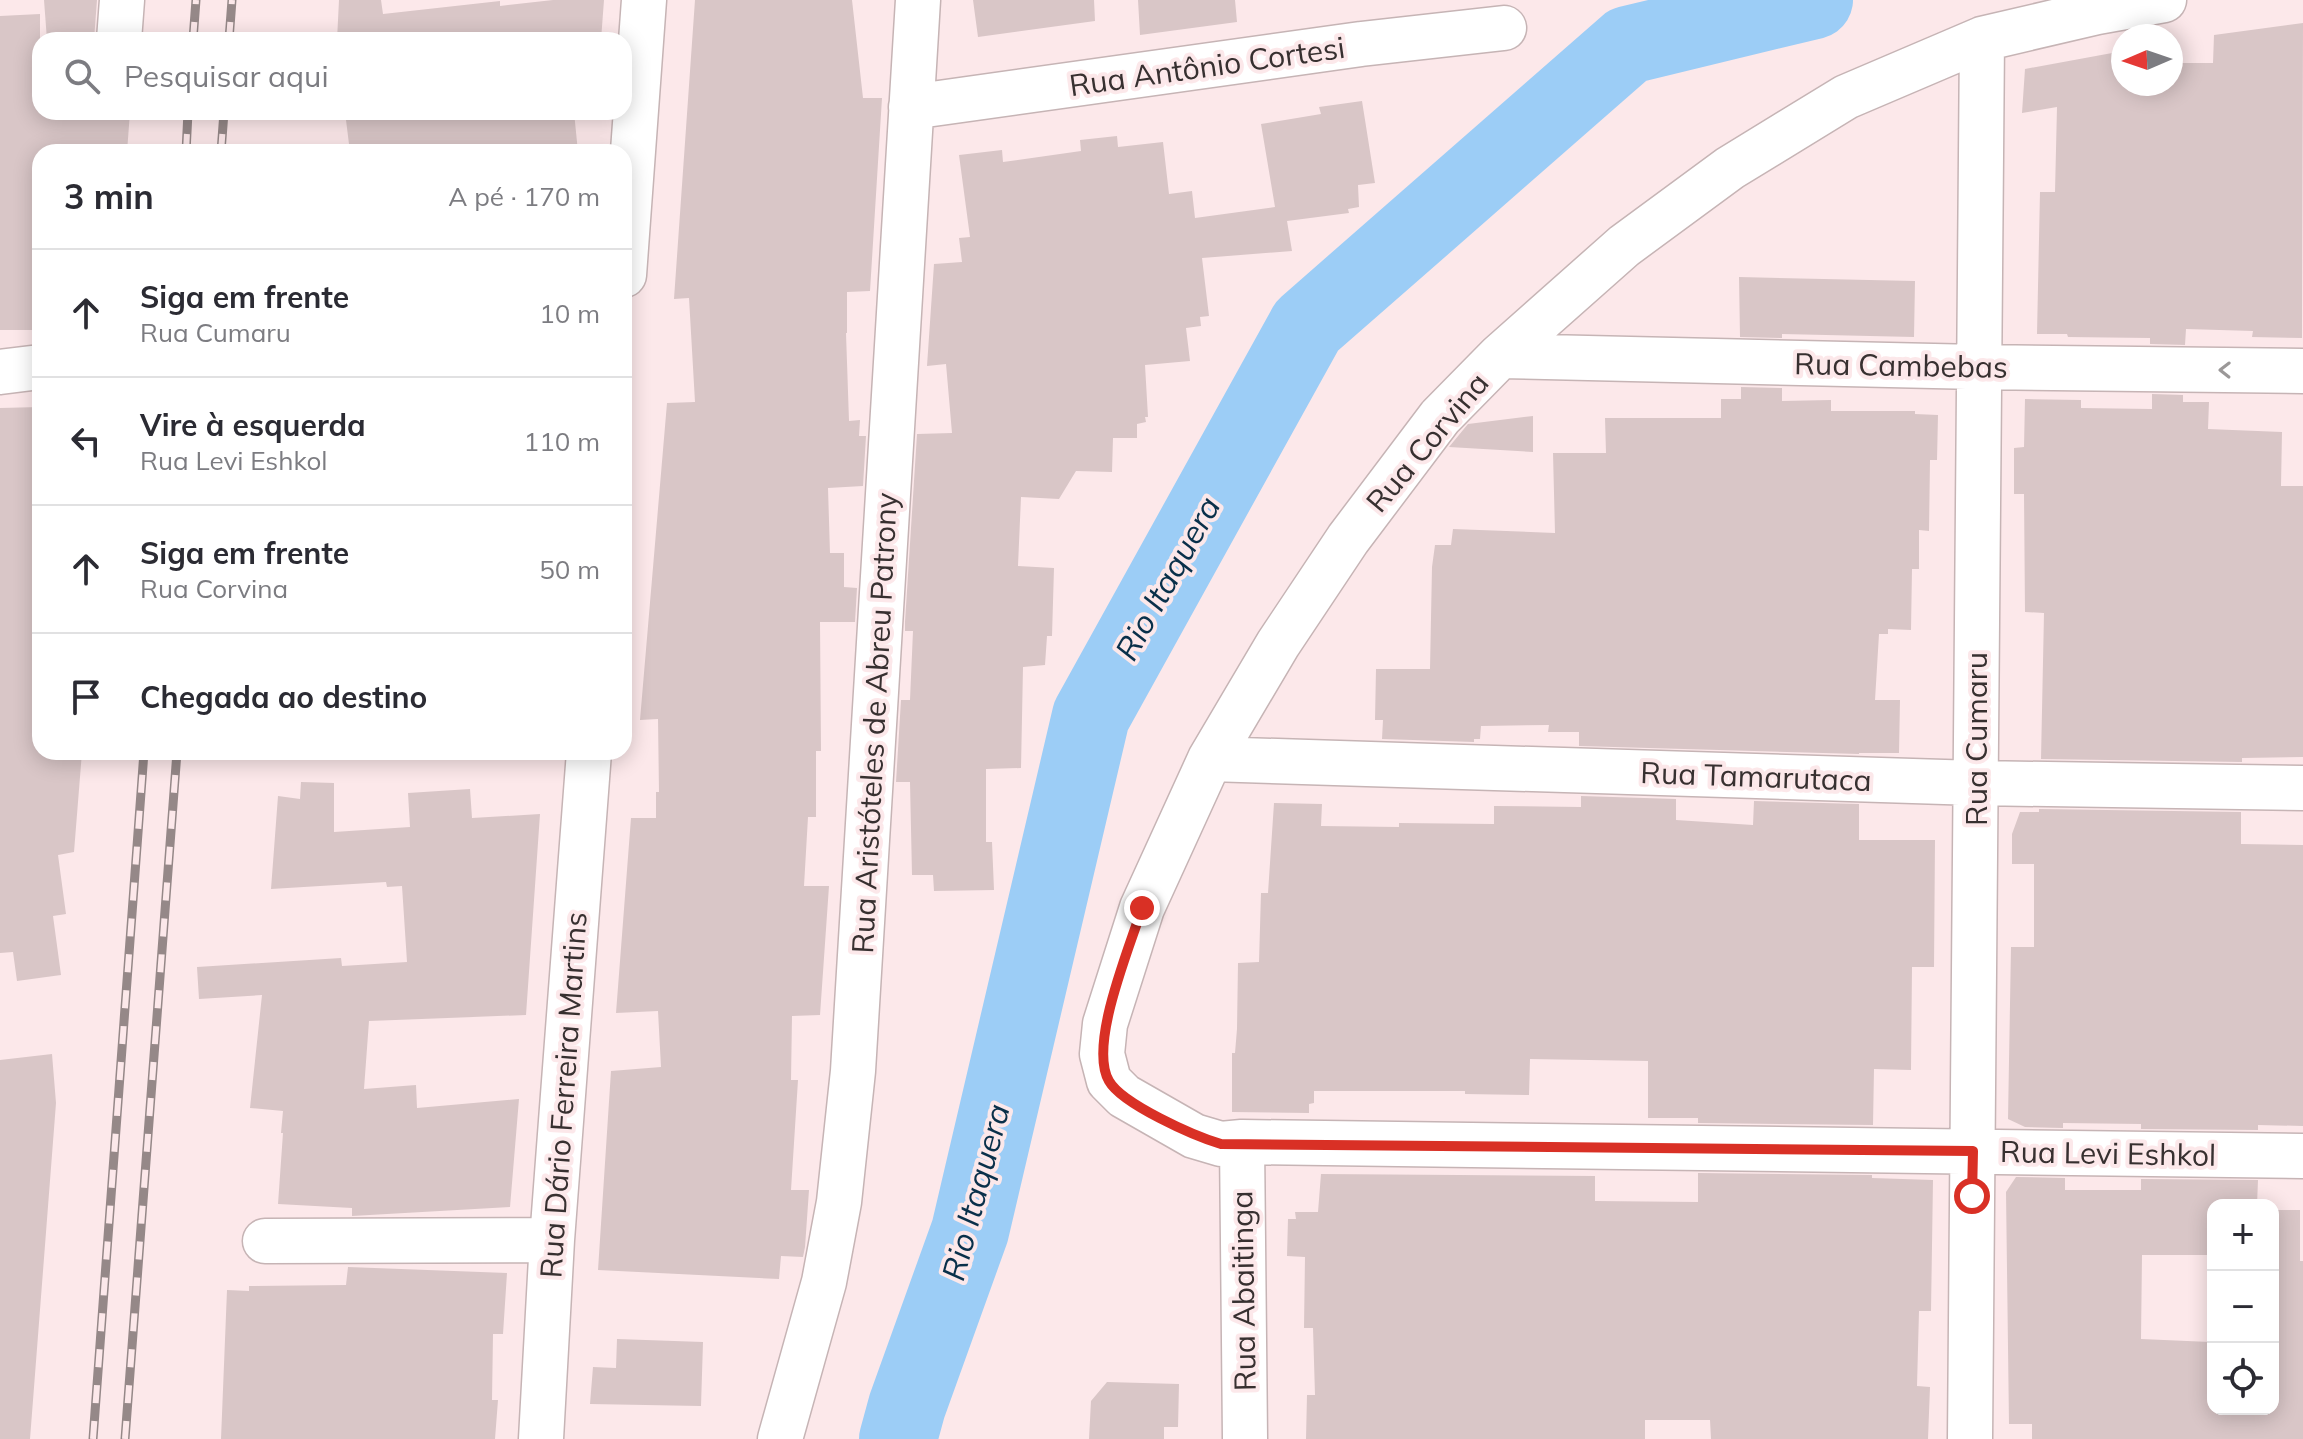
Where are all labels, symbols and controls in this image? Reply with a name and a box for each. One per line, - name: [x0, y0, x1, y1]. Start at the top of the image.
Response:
- north arrow: [2111, 24, 2183, 96]
- street label: Rua Antônio Cortesi: [1067, 28, 1347, 104]
- search box: [32, 32, 632, 120]
- icon: search: [60, 54, 104, 98]
- text: Pesquisar aqui: [124, 57, 329, 95]
- text: 3 min: [64, 175, 154, 218]
- text: A pé · 170 m: [448, 180, 600, 213]
- text: Siga em frente: [140, 278, 349, 316]
- icon: ahead: [64, 291, 108, 335]
- text: 10 m: [539, 297, 600, 330]
- text: Rua Cumaru: [140, 316, 291, 349]
- street label: Rua Cambebas: [1794, 344, 2008, 386]
- one-way arrow: [2218, 361, 2231, 379]
- street label: Rua Corvina: [1358, 364, 1496, 520]
- text: Vire à esquerda: [140, 406, 366, 444]
- icon: left: [64, 419, 108, 463]
- text: 110 m: [524, 425, 600, 458]
- text: Rua Levi Eshkol: [140, 444, 328, 477]
- water label: Rio Itaquera: [1106, 489, 1228, 667]
- street label: Rua Aristóteles de Abreu Patrony: [843, 491, 905, 955]
- text: Siga em frente: [140, 534, 349, 572]
- icon: ahead: [64, 547, 108, 591]
- text: 50 m: [539, 553, 600, 586]
- text: Rua Corvina: [140, 572, 288, 605]
- street label: Rua Cumaru: [1957, 652, 1995, 826]
- icon: arrive: [64, 675, 108, 719]
- text: Chegada ao destino: [140, 678, 427, 716]
- street label: Rua Tamarutaca: [1640, 753, 1872, 799]
- route end: [1124, 890, 1160, 926]
- street label: Rua Dário Ferreira Martins: [531, 911, 595, 1279]
- water label: Rio Itaquera: [932, 1099, 1018, 1285]
- street label: Rua Levi Eshkol: [2000, 1132, 2216, 1174]
- route start: [1954, 1178, 1990, 1214]
- street label: Rua Abaitinga: [1222, 1190, 1264, 1392]
- map controls: [2207, 1199, 2279, 1415]
- button: +: [2207, 1199, 2279, 1271]
- button: −: [2207, 1271, 2279, 1343]
- button: locate: [2207, 1343, 2279, 1415]

